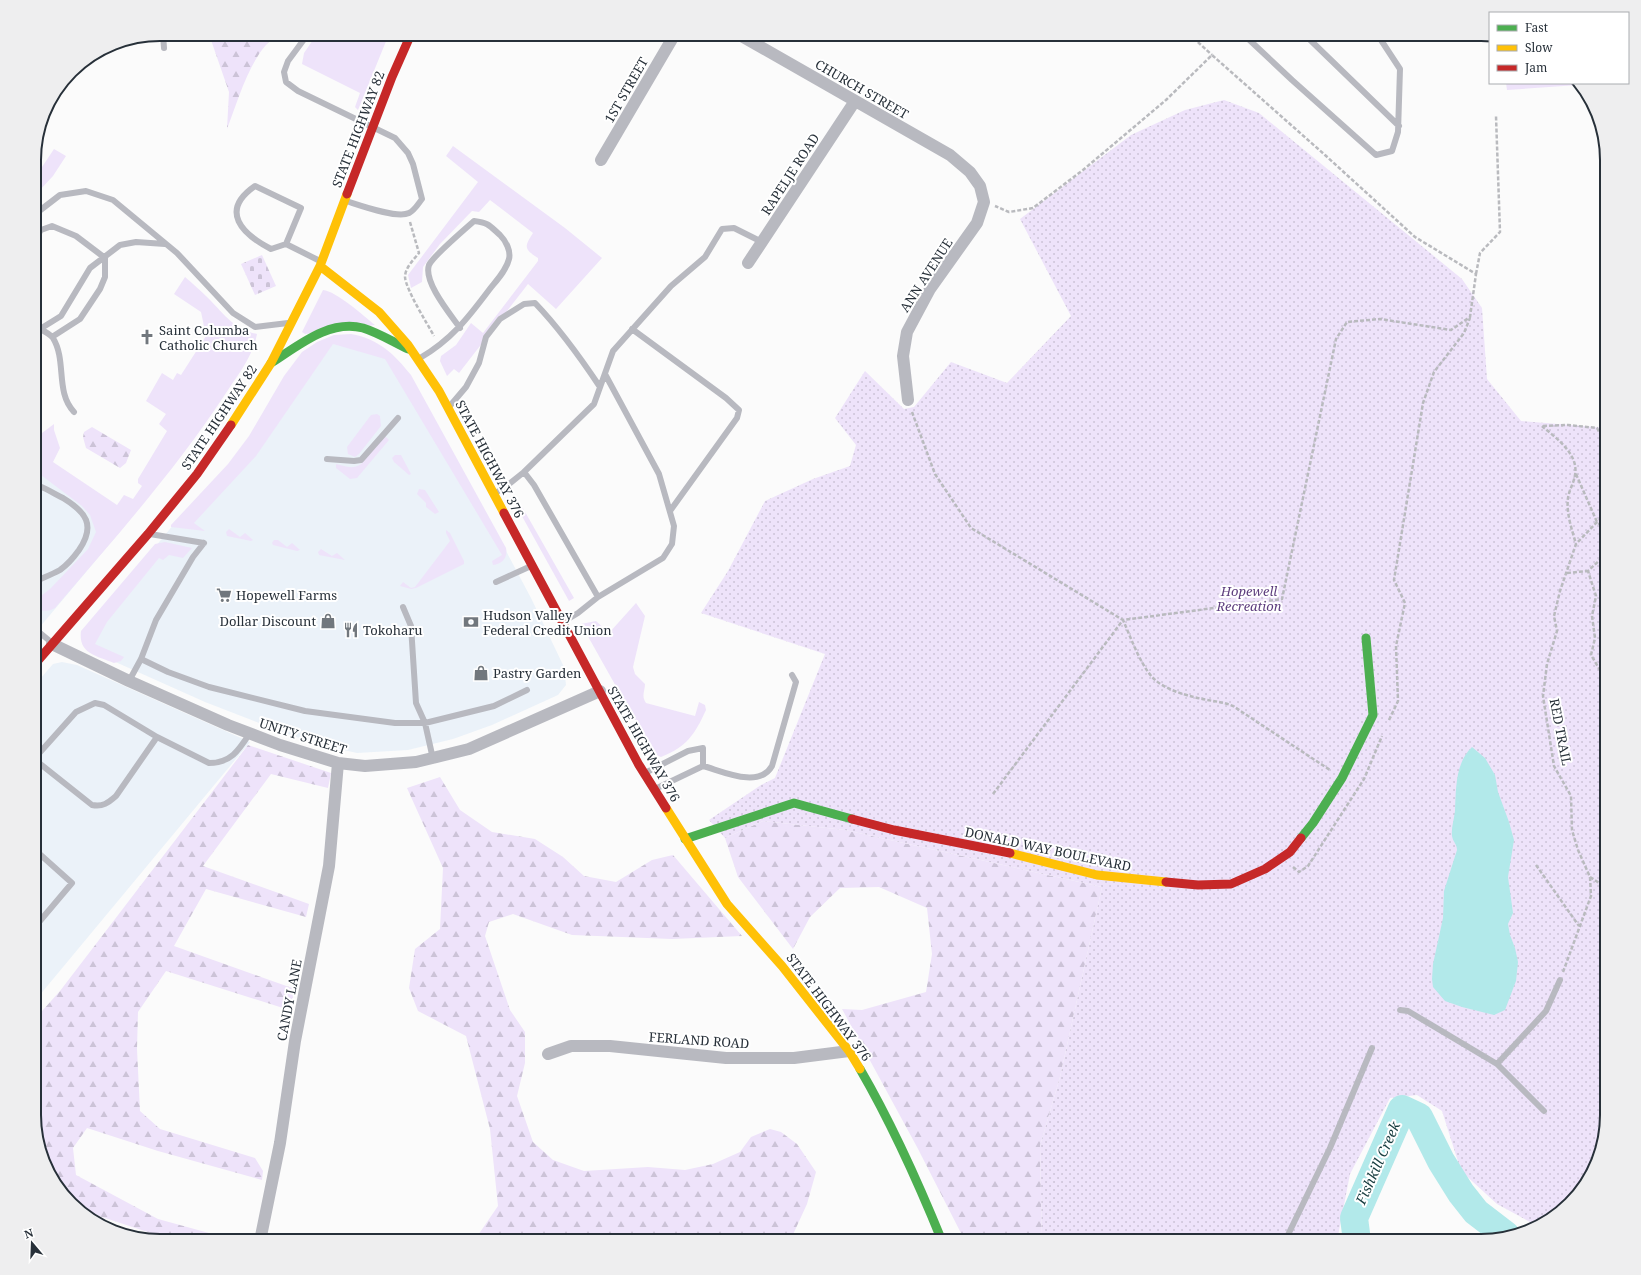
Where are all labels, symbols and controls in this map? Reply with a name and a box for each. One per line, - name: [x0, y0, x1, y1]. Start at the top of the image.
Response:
- legend: [1489, 12, 1629, 84]
- text: Fast: [1525, 19, 1548, 36]
- text: Slow: [1525, 39, 1553, 56]
- street label: 1ST STREET: [600, 54, 652, 126]
- street label: CHURCH STREET: [812, 55, 912, 123]
- text: Jam: [1524, 59, 1547, 76]
- street label: STATE HIGHWAY 82: [327, 68, 389, 190]
- street label: RAPELJE ROAD: [757, 130, 823, 218]
- street label: ANN AVENUE: [895, 235, 957, 315]
- place label: Saint Columba Catholic Church: [159, 321, 258, 354]
- church icon: Saint Columba Catholic Church: [138, 328, 156, 346]
- street label: STATE HIGHWAY 82: [177, 361, 261, 473]
- street label: STATE HIGHWAY 376: [451, 397, 529, 521]
- park label: Hopewell Recreation: [1215, 582, 1282, 615]
- supermarket icon: Hopewell Farms: [215, 586, 233, 604]
- place label: Hopewell Farms: [236, 586, 337, 604]
- place label: Hudson Valley Federal Credit Union: [483, 606, 612, 639]
- place label: Dollar Discount: [220, 612, 316, 630]
- shop icon: Dollar Discount: [319, 612, 337, 630]
- bank icon: Hudson Valley Federal Credit Union: [462, 613, 480, 631]
- restaurant icon: Tokoharu: [342, 621, 360, 639]
- place label: Tokoharu: [363, 621, 423, 639]
- shop icon: Pastry Garden: [472, 664, 490, 682]
- place label: Pastry Garden: [493, 664, 582, 682]
- street label: STATE HIGHWAY 376: [604, 683, 684, 805]
- street label: RED TRAIL: [1546, 697, 1576, 767]
- street label: UNITY STREET: [257, 713, 349, 759]
- street label: DONALD WAY BOULEVARD: [963, 823, 1133, 875]
- street label: STATE HIGHWAY 376: [782, 949, 876, 1065]
- street label: CANDY LANE: [272, 958, 306, 1042]
- street label: FERLAND ROAD: [648, 1028, 750, 1052]
- water label: Fishkill Creek: [1350, 1118, 1405, 1208]
- north arrow: [12, 1223, 52, 1263]
- text: N: [22, 1224, 35, 1242]

